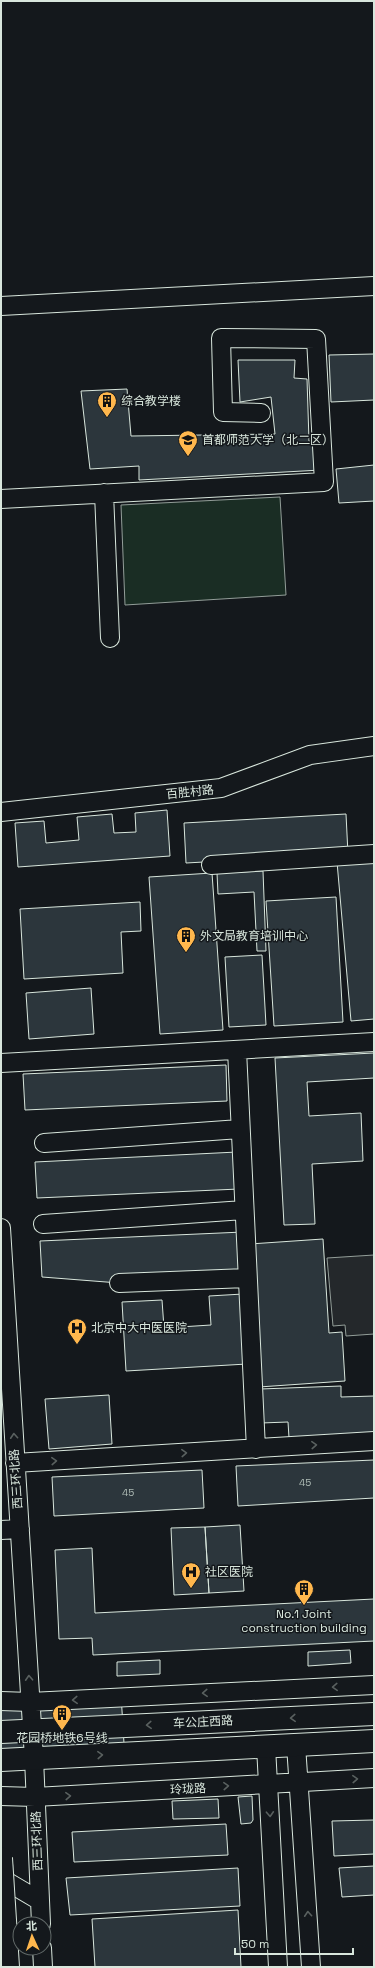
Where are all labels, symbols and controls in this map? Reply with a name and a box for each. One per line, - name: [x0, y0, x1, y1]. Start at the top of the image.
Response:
- building icon: 综合教学楼: [96, 390, 118, 418]
- place label: 综合教学楼: [121, 393, 181, 409]
- school or university icon: 首都师范大学（北二区）: [177, 429, 199, 457]
- place label: 首都师范大学（北二区）: [202, 432, 334, 448]
- street label: 百胜村路: [165, 782, 215, 802]
- building icon: 外文局教育培训中心: [175, 925, 197, 953]
- place label: 外文局教育培训中心: [200, 928, 308, 944]
- hospital icon: 北京中大中医医院: [66, 1317, 88, 1345]
- place label: 北京中大中医医院: [91, 1320, 187, 1336]
- one-way arrow: [9, 1433, 18, 1439]
- one-way arrow: [311, 1441, 317, 1449]
- one-way arrow: [181, 1448, 187, 1457]
- street label: 西三环北路: [6, 1449, 26, 1509]
- one-way arrow: [51, 1456, 57, 1465]
- house number: 45: [299, 1476, 311, 1489]
- house number: 45: [122, 1486, 134, 1499]
- hospital icon: 社区医院: [180, 1561, 202, 1589]
- place label: 社区医院: [205, 1564, 253, 1580]
- building icon: No.1 Joint construction building: [293, 1578, 315, 1606]
- place label: No.1 Joint construction building: [241, 1606, 367, 1636]
- one-way arrow: [24, 1675, 33, 1681]
- one-way arrow: [332, 1682, 338, 1691]
- one-way arrow: [202, 1689, 208, 1698]
- one-way arrow: [72, 1695, 78, 1704]
- building icon: 花园桥地铁6号线: [51, 1703, 73, 1731]
- street label: 车公庄西路: [173, 1712, 233, 1732]
- one-way arrow: [290, 1713, 296, 1722]
- one-way arrow: [146, 1721, 152, 1729]
- place label: 花园桥地铁6号线: [16, 1730, 108, 1746]
- one-way arrow: [97, 1751, 103, 1759]
- one-way arrow: [352, 1774, 358, 1783]
- street label: 玲珑路: [170, 1780, 206, 1798]
- one-way arrow: [223, 1782, 229, 1791]
- one-way arrow: [65, 1791, 71, 1800]
- street label: 西三环北路: [28, 1811, 46, 1871]
- one-way arrow: [265, 1811, 274, 1817]
- one-way arrow: [303, 1911, 312, 1917]
- north arrow: [12, 1916, 52, 1956]
- text: 北: [26, 1919, 37, 1933]
- scale bar: [235, 1930, 353, 1956]
- text: 50 m: [241, 1936, 269, 1952]

